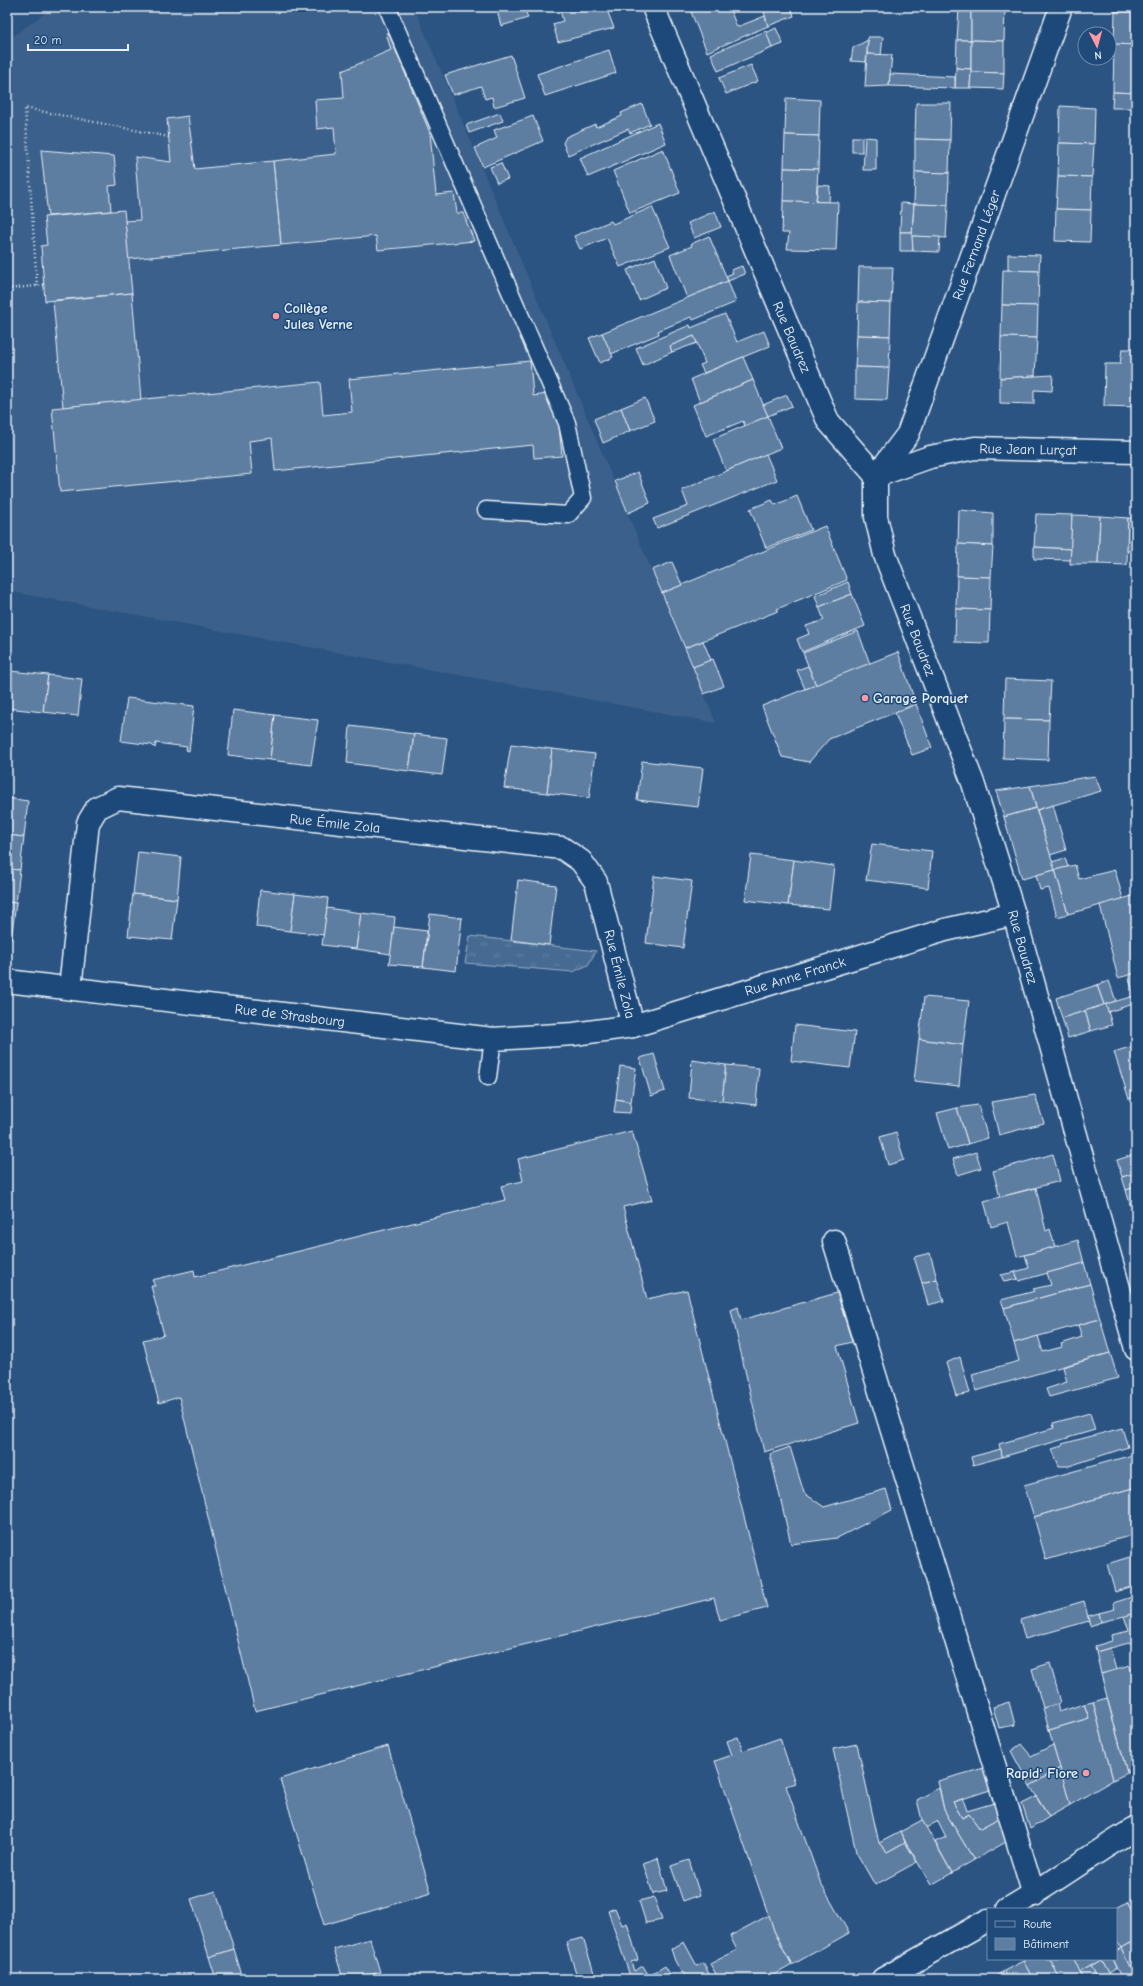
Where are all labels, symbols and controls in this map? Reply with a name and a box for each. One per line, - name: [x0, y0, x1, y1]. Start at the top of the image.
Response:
- scale bar: [28, 26, 128, 52]
- north arrow: [1077, 26, 1117, 66]
- text: 20 m: [34, 33, 62, 47]
- text: N: [1094, 49, 1102, 62]
- street label: Rue Fernand Léger: [949, 188, 1004, 302]
- street label: Rue Baudrez: [769, 299, 814, 376]
- place label: Collège Jules Verne: [284, 300, 353, 333]
- marker: Collège Jules Verne: [271, 311, 281, 321]
- street label: Rue Jean Lurçat: [979, 440, 1078, 459]
- street label: Rue Baudrez: [896, 602, 939, 679]
- place label: Garage Porquet: [873, 690, 969, 707]
- marker: Garage Porquet: [860, 693, 870, 703]
- street label: Rue Émile Zola: [289, 810, 381, 837]
- street label: Rue Baudrez: [1004, 908, 1041, 986]
- street label: Rue Émile Zola: [600, 928, 639, 1020]
- street label: Rue Anne Franck: [743, 953, 848, 1000]
- street label: Rue de Strasbourg: [234, 1000, 346, 1031]
- place label: Rapid' Flore: [1006, 1765, 1078, 1782]
- marker: Rapid' Flore: [1081, 1768, 1091, 1778]
- legend: [987, 1908, 1117, 1960]
- text: Route: [1023, 1917, 1052, 1931]
- text: Bâtiment: [1023, 1937, 1069, 1951]

